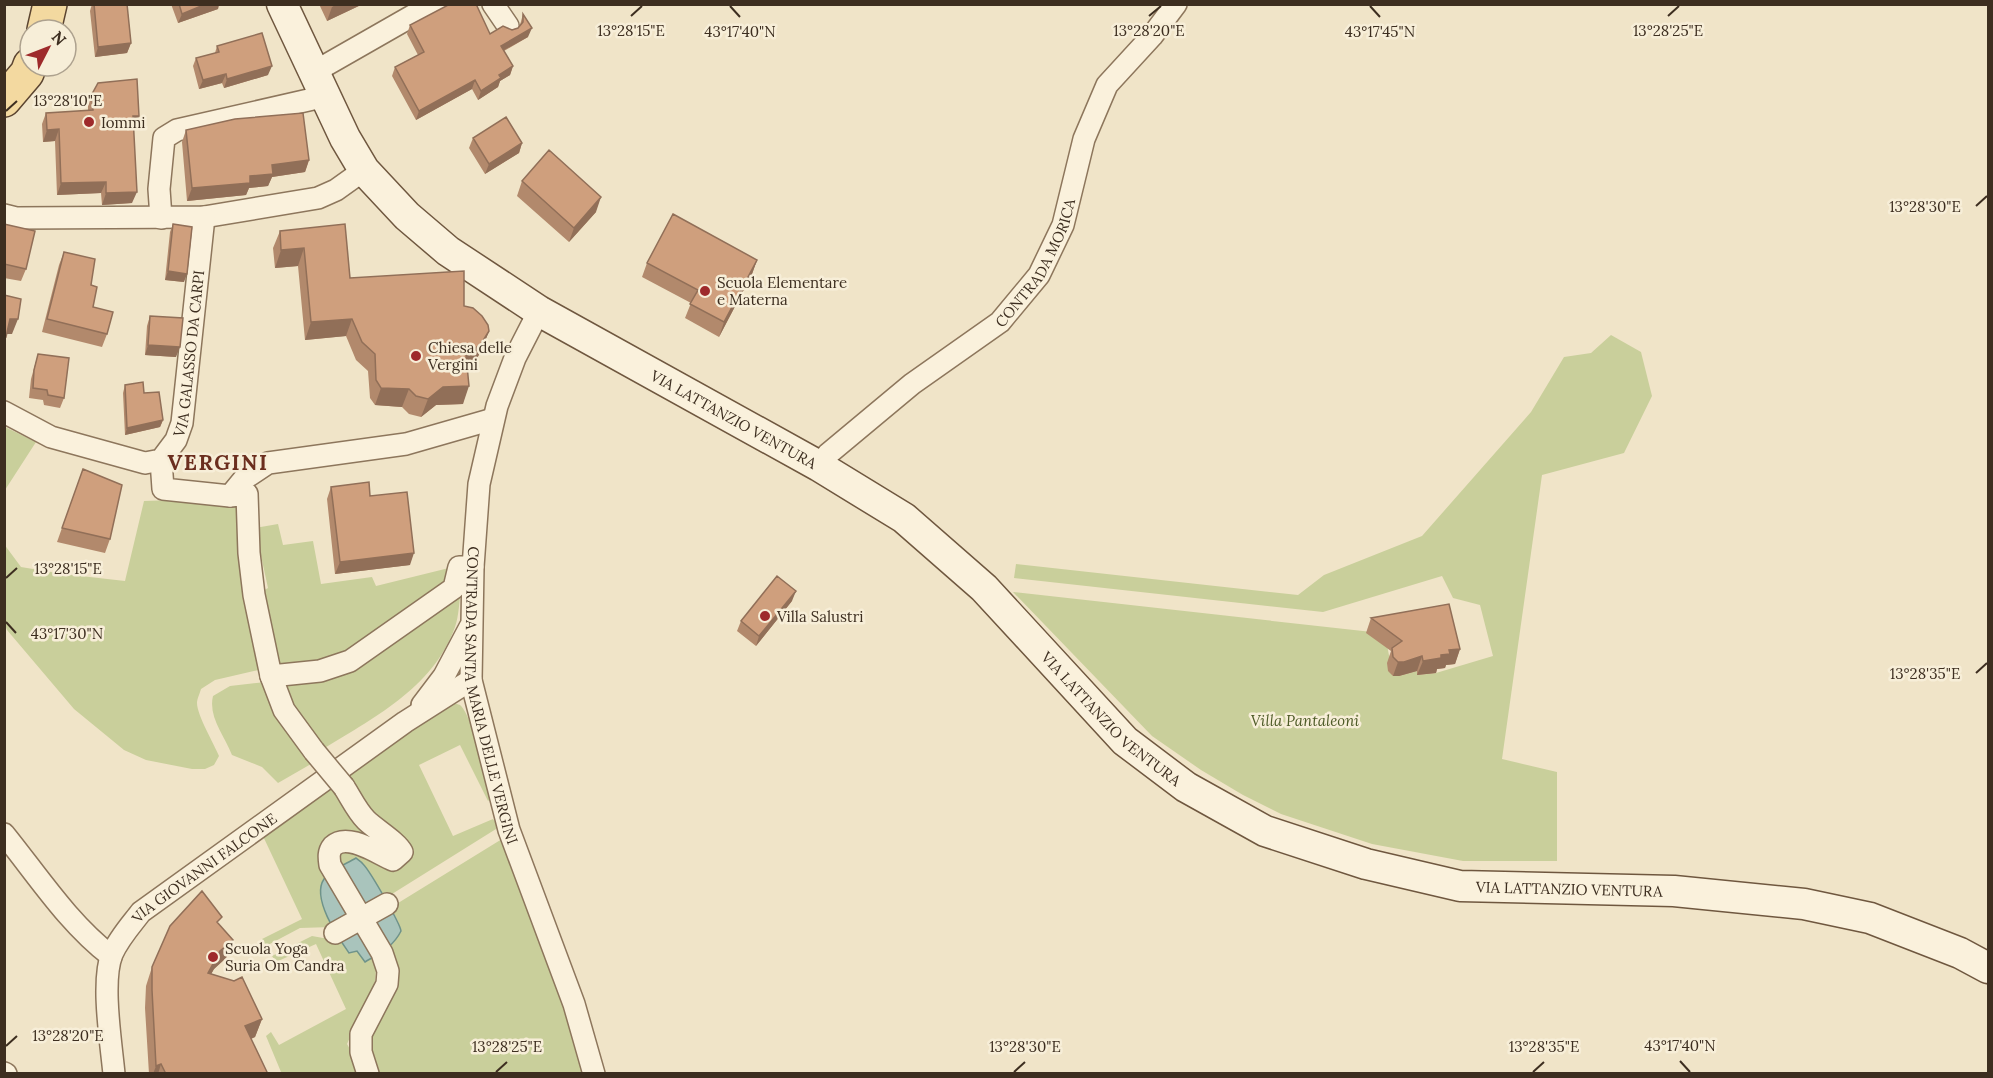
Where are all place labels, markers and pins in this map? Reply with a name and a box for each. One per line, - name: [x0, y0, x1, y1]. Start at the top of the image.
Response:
- place label: Iommi: [101, 113, 146, 132]
- marker: Iommi: [82, 115, 96, 129]
- place label: Scuola Elementare e Materna: [717, 273, 847, 309]
- marker: Scuola Elementare e Materna: [698, 284, 712, 298]
- place label: Chiesa delle Vergini: [427, 338, 512, 374]
- marker: Chiesa delle Vergini: [409, 349, 423, 363]
- place label: Villa Salustri: [776, 607, 863, 626]
- marker: Villa Salustri: [758, 609, 772, 623]
- place label: Scuola Yoga Suria Om Candra: [225, 939, 345, 975]
- marker: Scuola Yoga Suria Om Candra: [206, 950, 220, 964]

